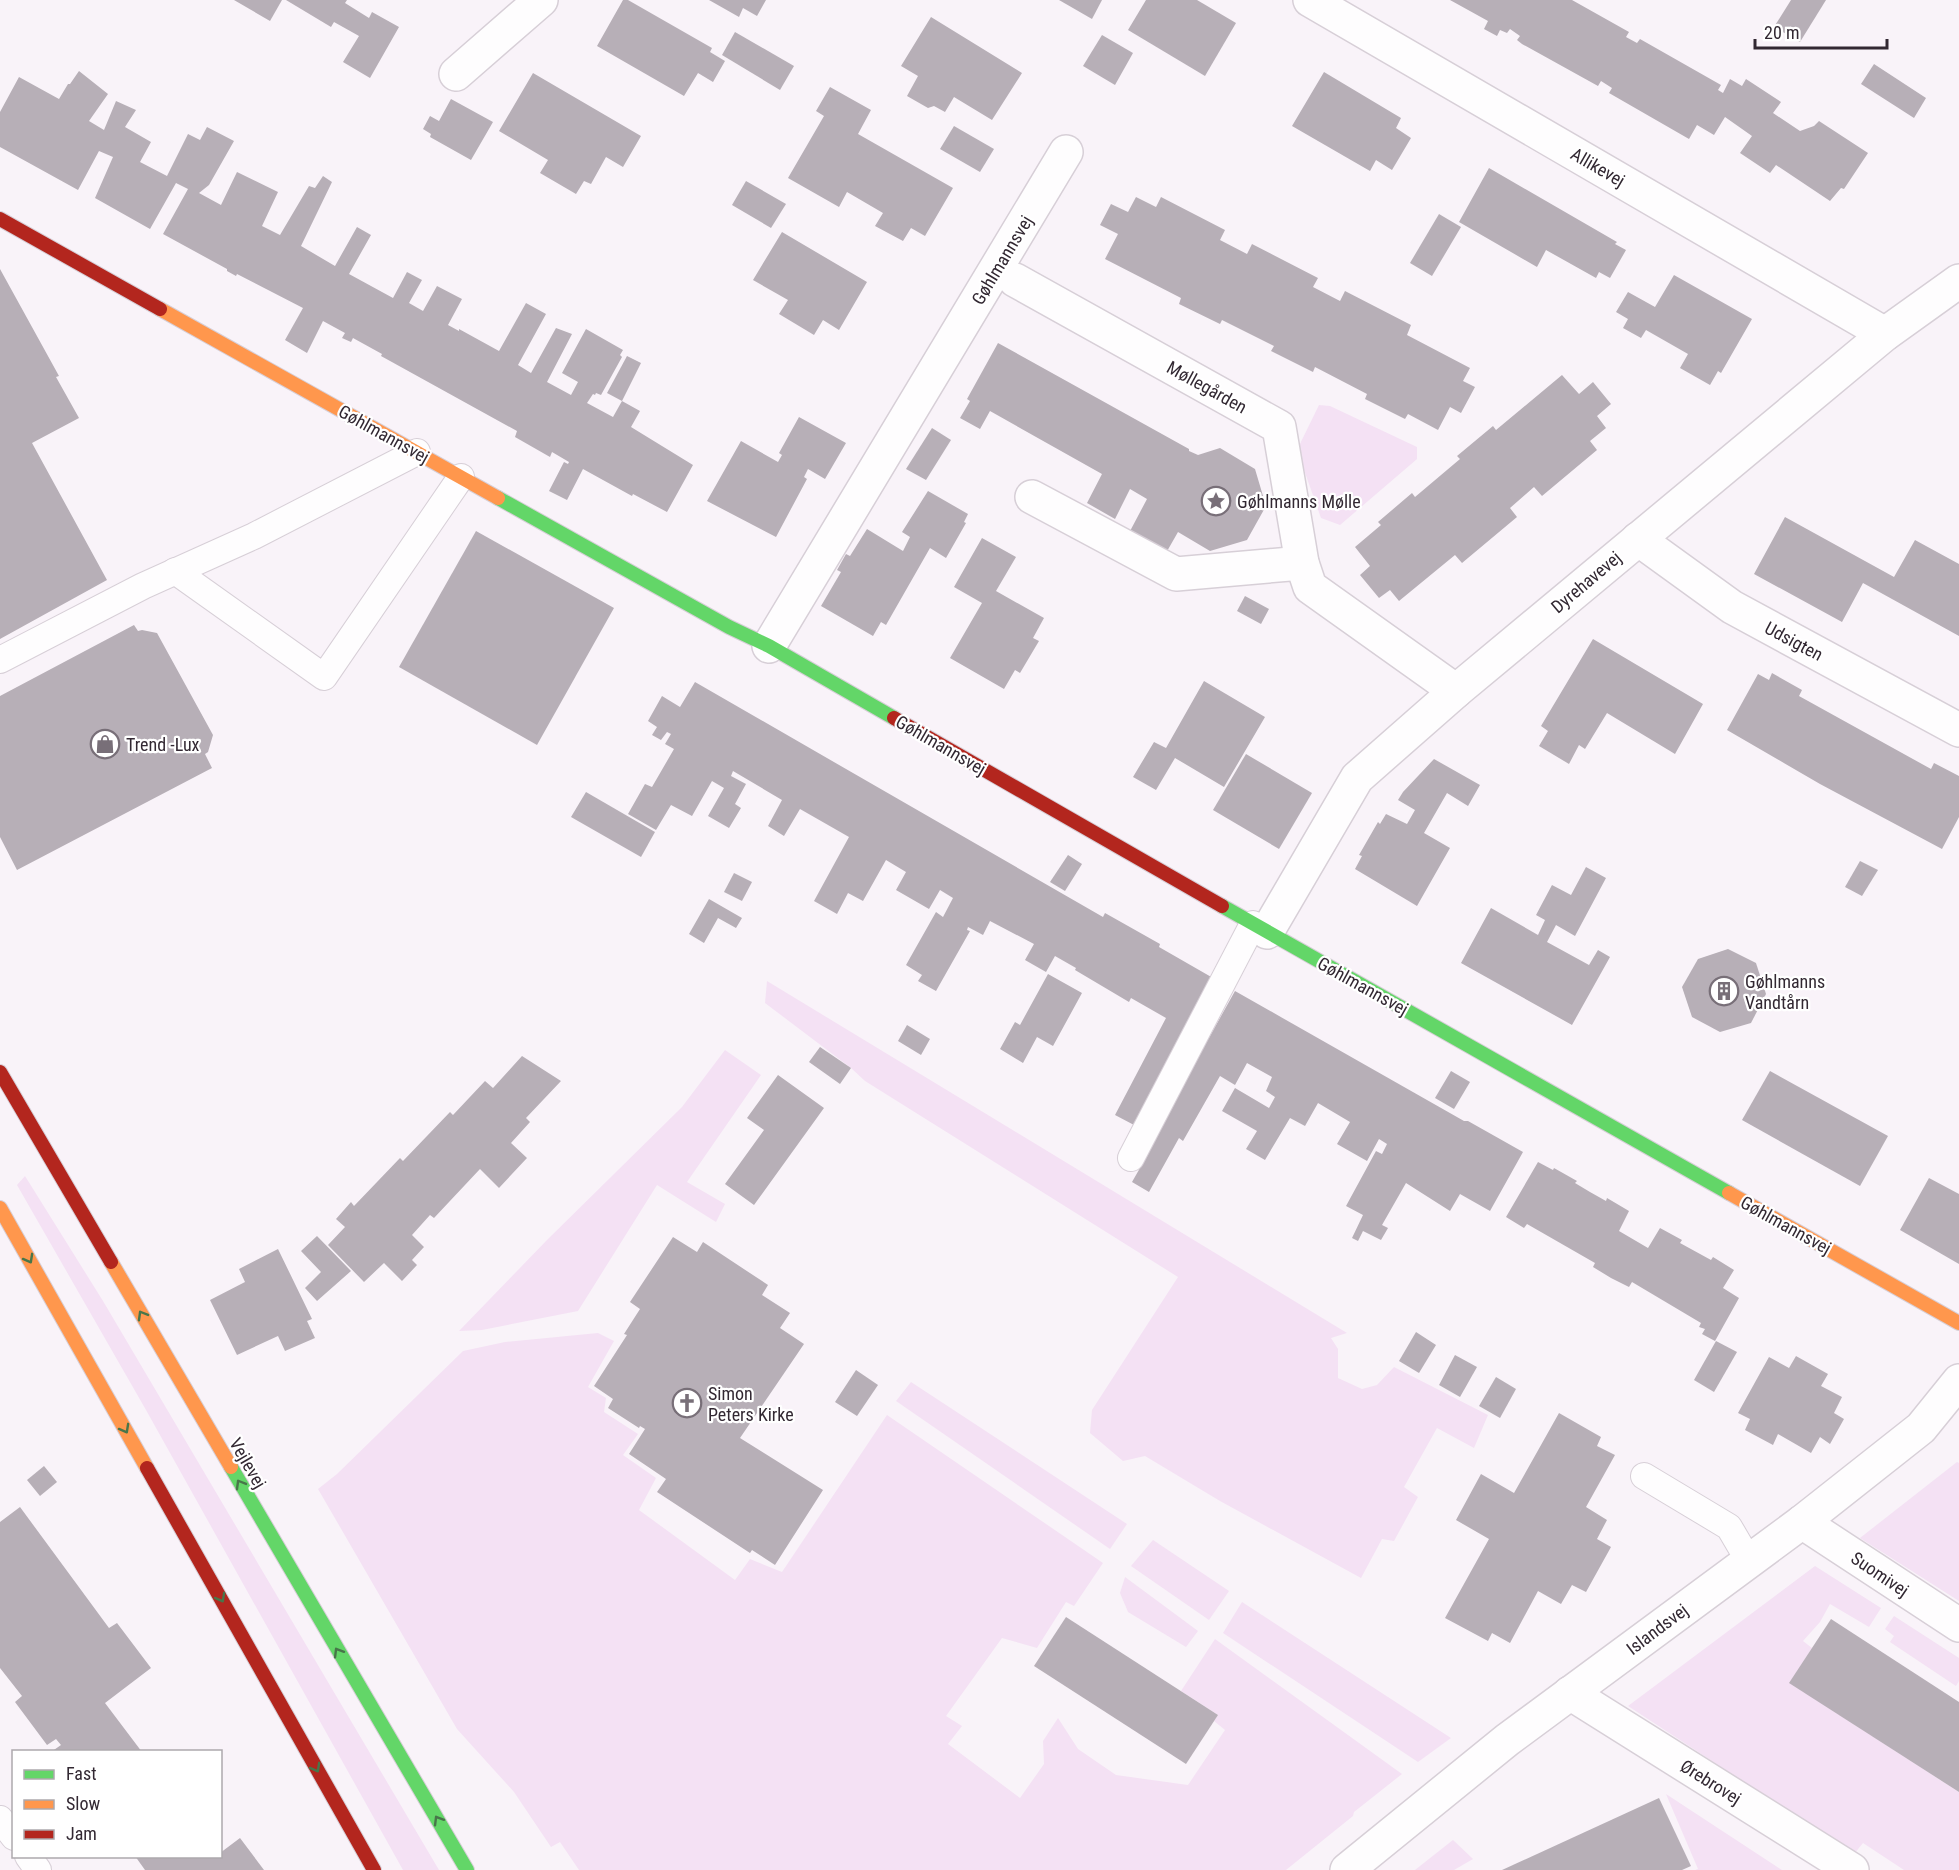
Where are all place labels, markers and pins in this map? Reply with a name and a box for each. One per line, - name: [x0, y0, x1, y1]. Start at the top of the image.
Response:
- place icon: Gøhlmanns Mølle: [1200, 485, 1232, 517]
- place label: Gøhlmanns Mølle: [1237, 491, 1361, 512]
- shop icon: Trend -Lux: [89, 728, 121, 760]
- place label: Trend -Lux: [126, 734, 200, 755]
- place label: Gøhlmanns Vandtårn: [1745, 971, 1825, 1013]
- building icon: Gøhlmanns Vandtårn: [1708, 975, 1740, 1007]
- place label: Simon Peters Kirke: [708, 1383, 794, 1425]
- church icon: Simon Peters Kirke: [671, 1387, 703, 1419]

